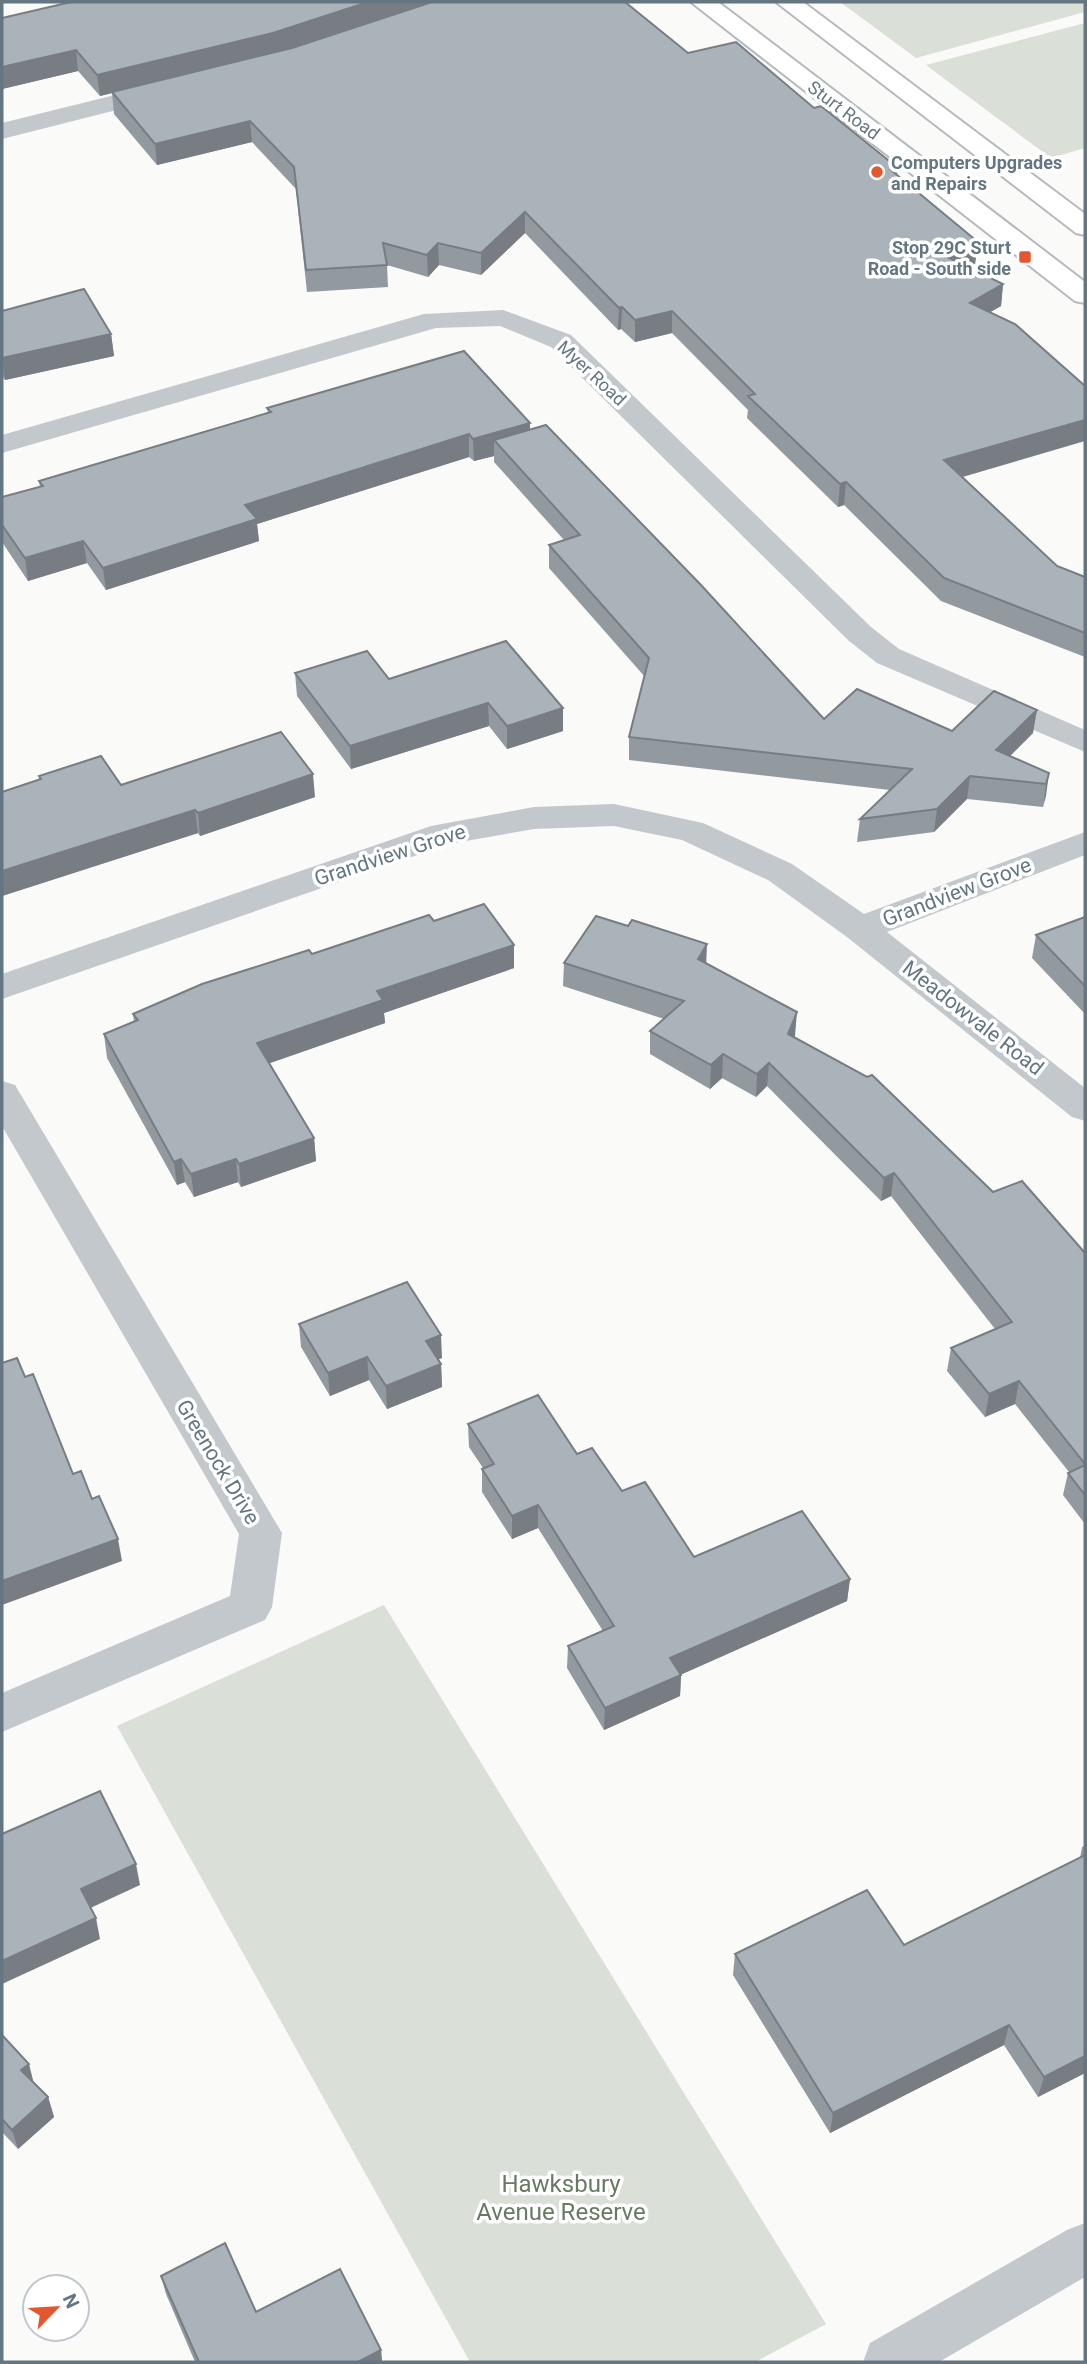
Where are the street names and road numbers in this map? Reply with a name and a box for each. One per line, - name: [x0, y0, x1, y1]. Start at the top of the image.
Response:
- street label: Sturt Road: [804, 76, 884, 144]
- street label: Myer Road: [554, 336, 630, 410]
- street label: Grandview Grove: [311, 819, 469, 891]
- street label: Grandview Grove: [879, 853, 1035, 931]
- street label: Meadowvale Road: [898, 956, 1048, 1080]
- street label: Greenock Drive: [171, 1395, 265, 1529]

